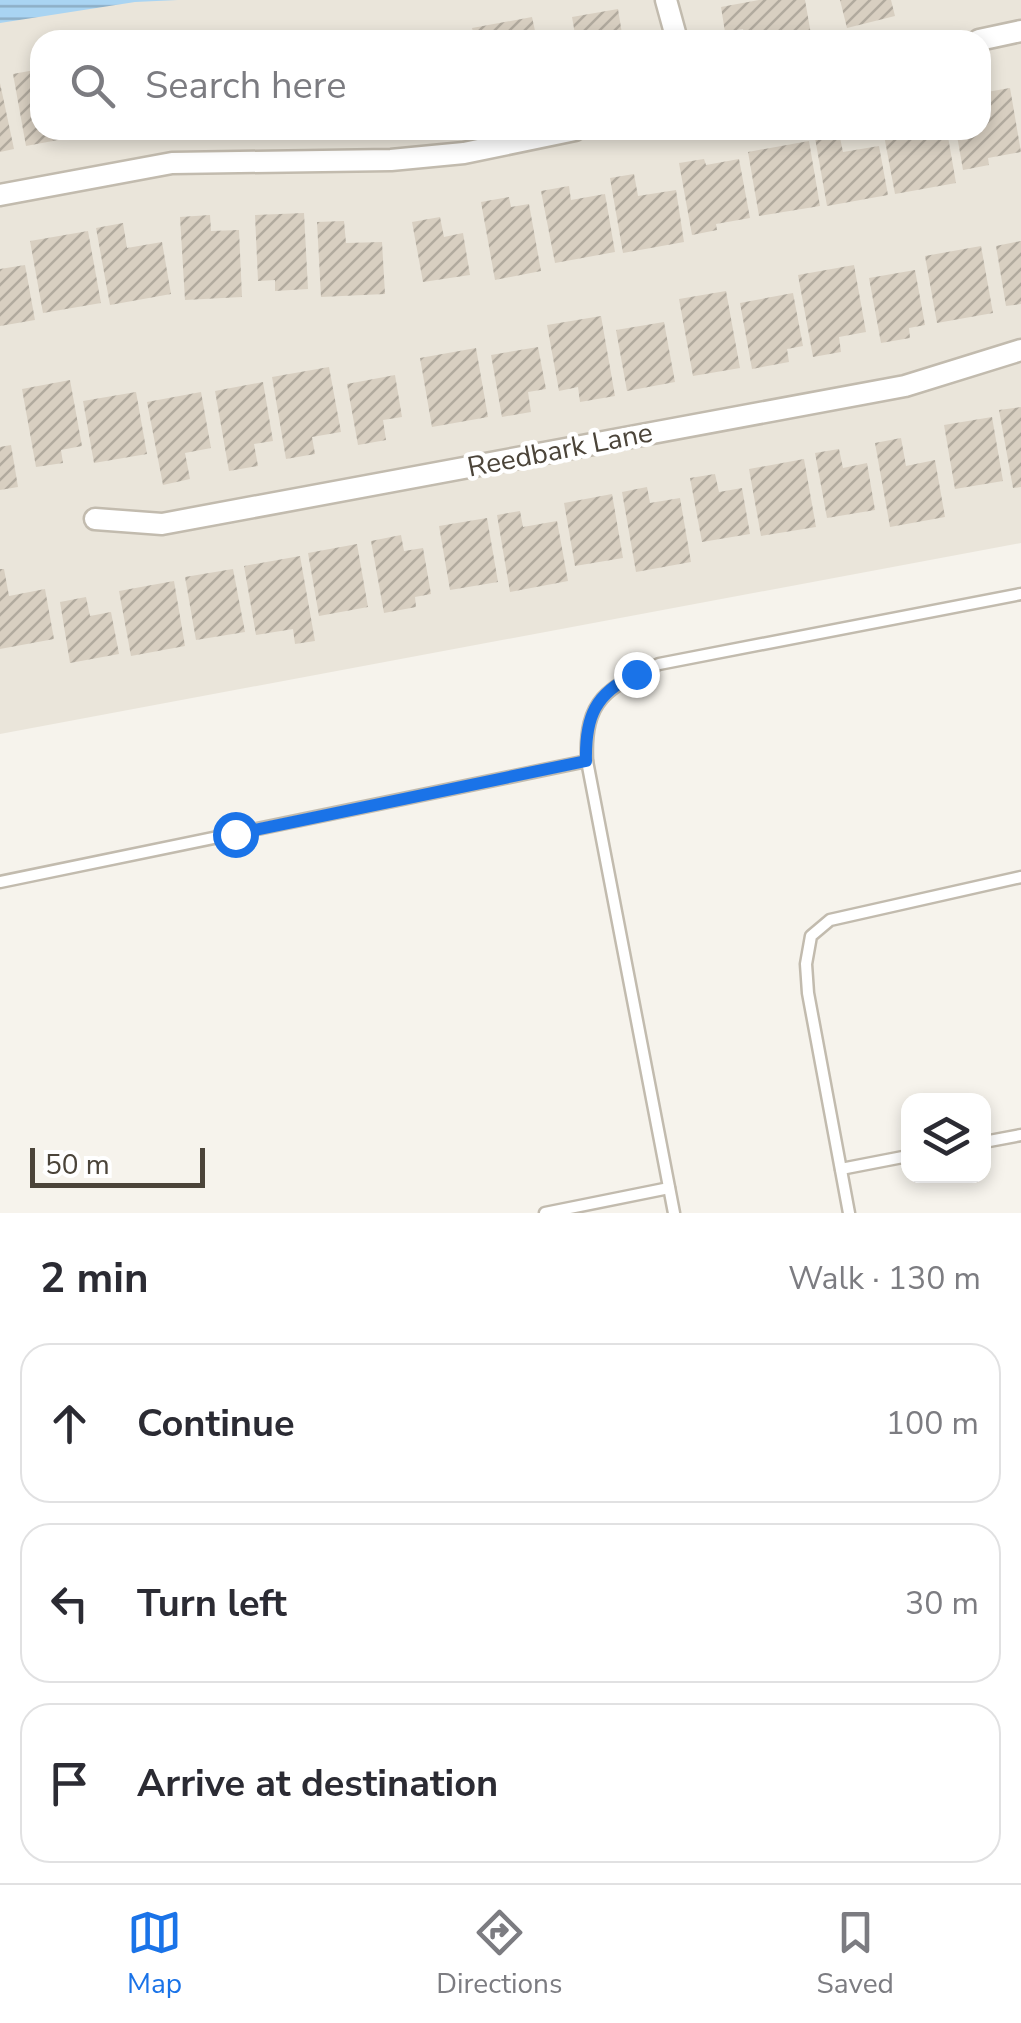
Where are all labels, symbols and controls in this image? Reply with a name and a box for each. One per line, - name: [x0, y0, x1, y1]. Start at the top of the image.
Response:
- search box: [30, 30, 991, 140]
- icon: search: [65, 58, 120, 113]
- text: Search here: [145, 60, 346, 111]
- street label: Reedbark Lane: [464, 413, 656, 487]
- route end: [614, 652, 660, 698]
- route start: [213, 812, 259, 858]
- map controls: [901, 1093, 991, 1183]
- button: layers: [901, 1093, 991, 1183]
- scale bar: [30, 1143, 205, 1188]
- text: 50 m: [45, 1146, 110, 1184]
- text: 2 min: [40, 1250, 149, 1307]
- text: Walk · 130 m: [788, 1257, 981, 1300]
- icon: ahead: [42, 1396, 97, 1451]
- text: Continue: [137, 1398, 295, 1449]
- text: 100 m: [886, 1402, 979, 1445]
- icon: left: [42, 1576, 97, 1631]
- text: Turn left: [137, 1578, 287, 1629]
- text: 30 m: [905, 1582, 979, 1625]
- icon: arrive: [42, 1756, 97, 1811]
- text: Arrive at destination: [137, 1758, 498, 1809]
- tab: Map: [127, 1905, 182, 2003]
- tab: Directions: [436, 1905, 562, 2003]
- tab: Saved: [817, 1905, 894, 2003]

